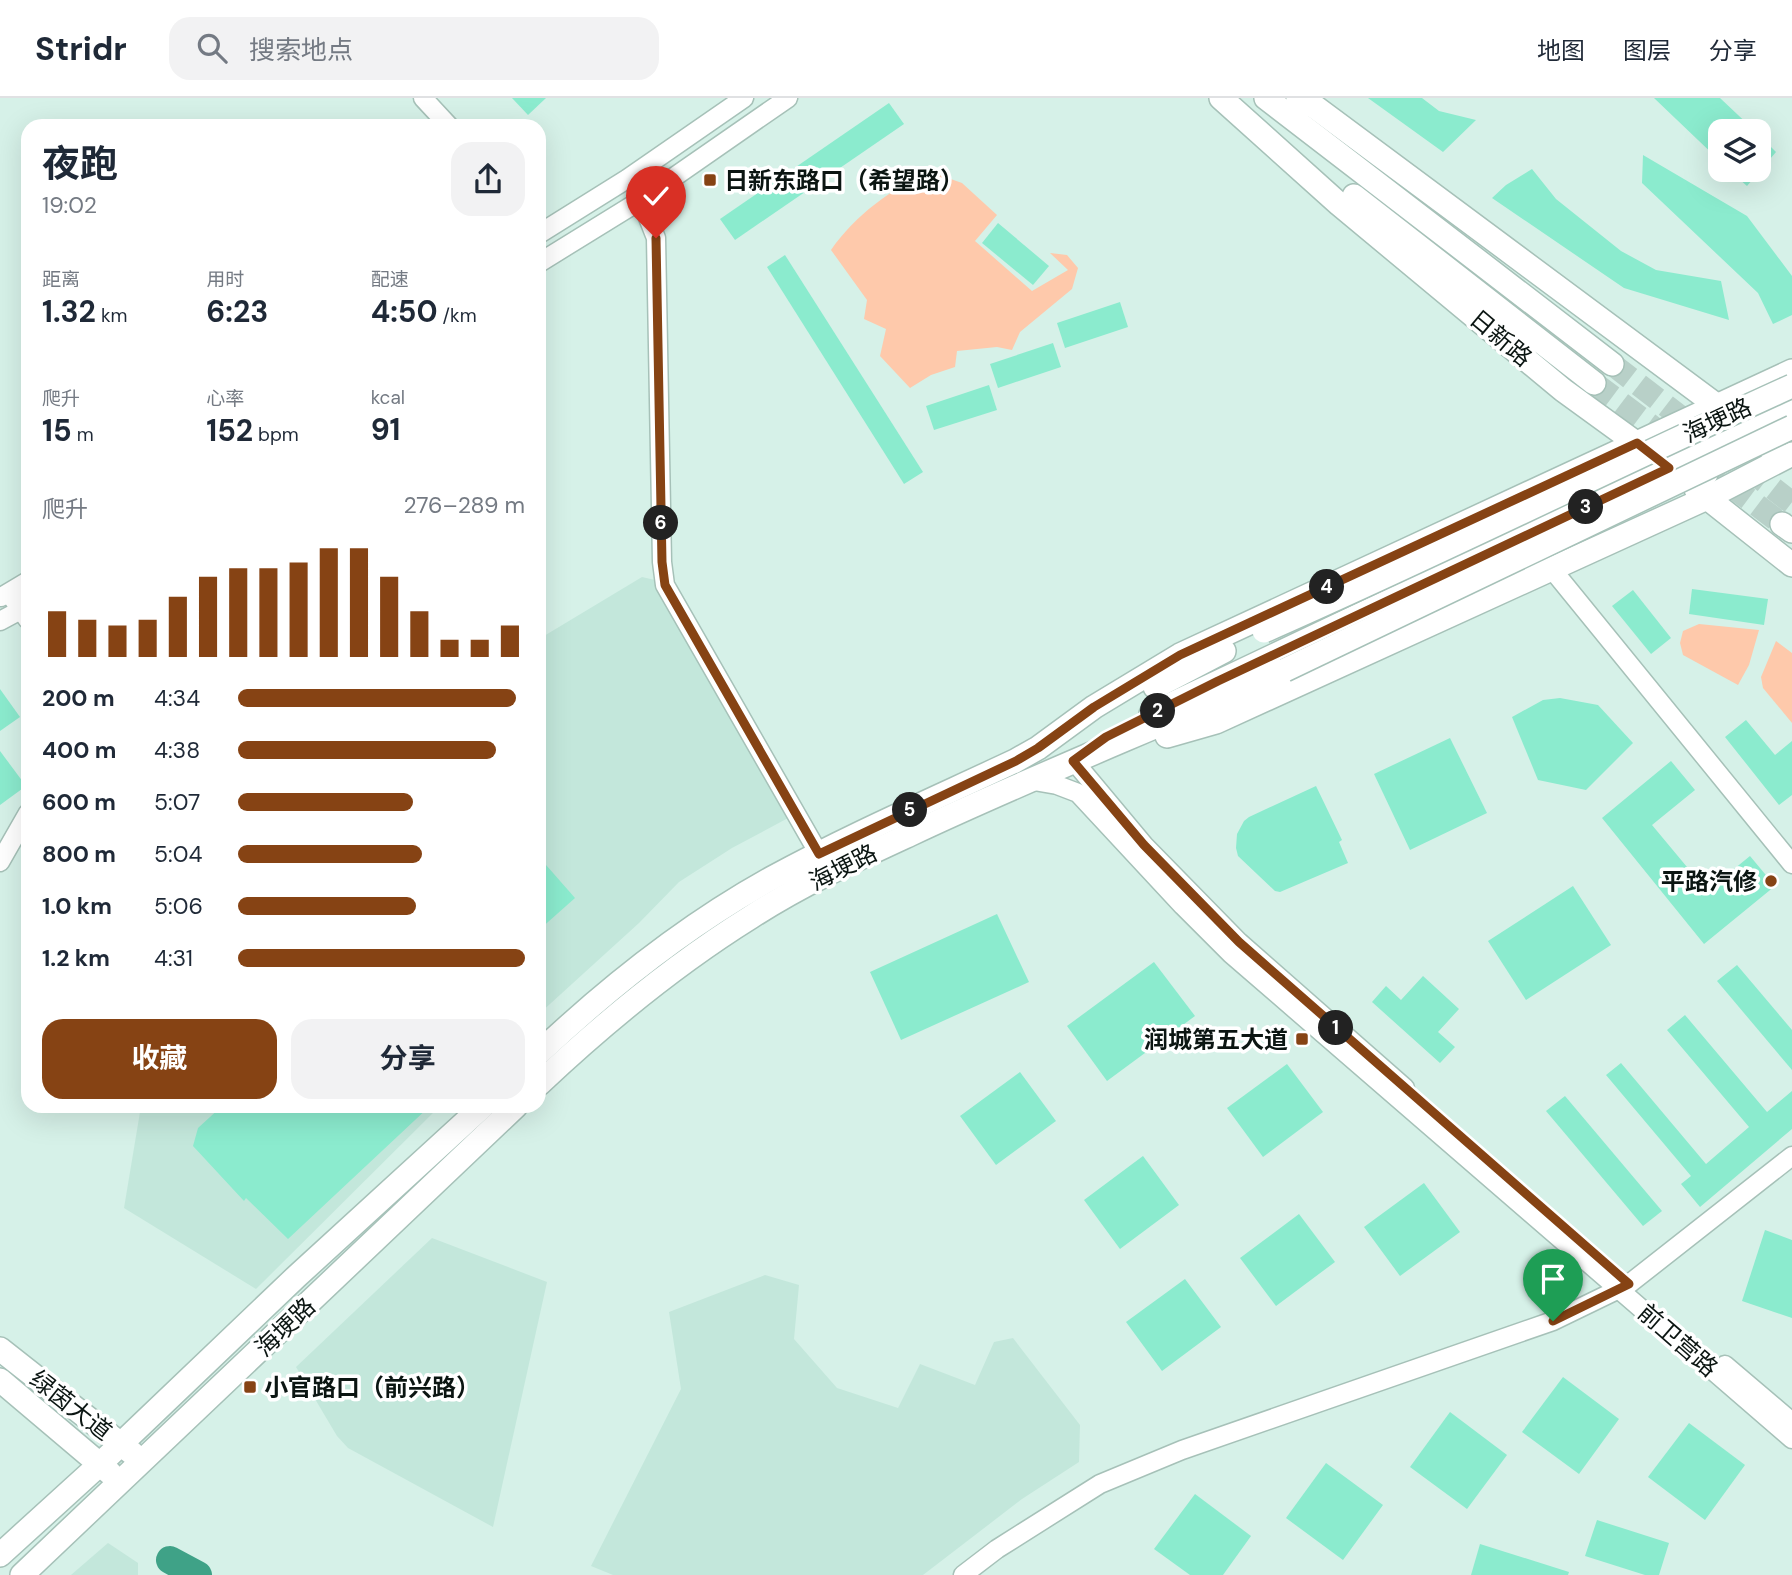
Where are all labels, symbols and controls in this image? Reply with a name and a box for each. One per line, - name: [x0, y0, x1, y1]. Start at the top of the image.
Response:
- search box: [169, 17, 659, 80]
- text: Stridr: [35, 27, 127, 70]
- icon: search: [193, 29, 231, 67]
- text: 搜索地点: [249, 33, 353, 67]
- text: 地图: [1537, 35, 1585, 66]
- text: 图层: [1623, 35, 1671, 66]
- text: 分享: [1709, 35, 1757, 66]
- map controls: [1708, 119, 1771, 182]
- button: layers: [1708, 119, 1771, 182]
- text: 夜跑: [42, 139, 118, 189]
- button: share: [451, 142, 525, 216]
- place label: 日新东路口（希望路）: [724, 165, 964, 196]
- pin: [626, 166, 686, 238]
- marker: 日新东路口（希望路）: [702, 172, 718, 188]
- icon: check: [637, 177, 675, 215]
- text: 19:02: [42, 190, 97, 220]
- text: 距离: [42, 267, 80, 292]
- text: 用时: [206, 267, 244, 292]
- text: 配速: [371, 267, 409, 292]
- text: 1.32: [42, 292, 96, 331]
- text: 6:23: [206, 292, 268, 331]
- text: 4:50: [371, 292, 438, 331]
- text: km: [96, 303, 127, 328]
- text: /km: [438, 303, 477, 328]
- street label: 日新路: [1463, 303, 1539, 373]
- text: kcal: [371, 385, 405, 410]
- text: 爬升: [42, 386, 80, 411]
- text: 心率: [206, 386, 244, 411]
- street label: 海埂路: [1678, 391, 1756, 449]
- text: 91: [371, 410, 400, 449]
- text: 15: [42, 411, 72, 450]
- text: 152: [206, 411, 253, 450]
- text: m: [72, 422, 94, 447]
- text: bpm: [253, 422, 299, 447]
- text: 276–289 m: [403, 490, 525, 520]
- pin: 3: [1568, 490, 1604, 524]
- text: 爬升: [42, 494, 88, 524]
- text: 3: [1580, 494, 1591, 519]
- pin: 6: [644, 506, 678, 540]
- text: 6: [654, 510, 667, 535]
- pin: 4: [1310, 570, 1344, 604]
- text: 4: [1320, 574, 1333, 599]
- text: 200 m: [42, 683, 115, 713]
- text: 4:34: [154, 683, 200, 713]
- pin: 2: [1140, 694, 1176, 728]
- text: 2: [1152, 698, 1163, 723]
- text: 400 m: [42, 735, 116, 765]
- text: 4:38: [154, 735, 200, 765]
- text: 600 m: [42, 787, 116, 817]
- text: 5:07: [154, 787, 200, 817]
- pin: 5: [892, 792, 928, 828]
- text: 5: [904, 797, 915, 822]
- street label: 海埂路: [804, 837, 882, 897]
- text: 800 m: [42, 839, 116, 869]
- text: 5:04: [154, 839, 202, 869]
- place label: 平路汽修: [1661, 866, 1757, 897]
- marker: 平路汽修: [1763, 873, 1779, 889]
- text: 1.0 km: [42, 891, 112, 921]
- text: 5:06: [154, 891, 203, 921]
- text: 1.2 km: [42, 943, 110, 973]
- text: 4:31: [154, 943, 193, 973]
- pin: 1: [1318, 1010, 1354, 1046]
- text: 1: [1332, 1015, 1339, 1040]
- button: 收藏: [42, 1019, 277, 1099]
- button: 分享: [291, 1019, 525, 1099]
- place label: 润城第五大道: [1144, 1024, 1288, 1055]
- marker: 润城第五大道: [1294, 1031, 1310, 1047]
- pin: [1523, 1249, 1583, 1321]
- icon: arrive: [1534, 1260, 1572, 1298]
- street label: 海埂路: [248, 1291, 322, 1363]
- street label: 前卫营路: [1632, 1297, 1724, 1383]
- street label: 绿茵大道: [24, 1363, 118, 1447]
- place label: 小官路口（前兴路）: [264, 1372, 480, 1403]
- marker: 小官路口（前兴路）: [242, 1379, 258, 1395]

